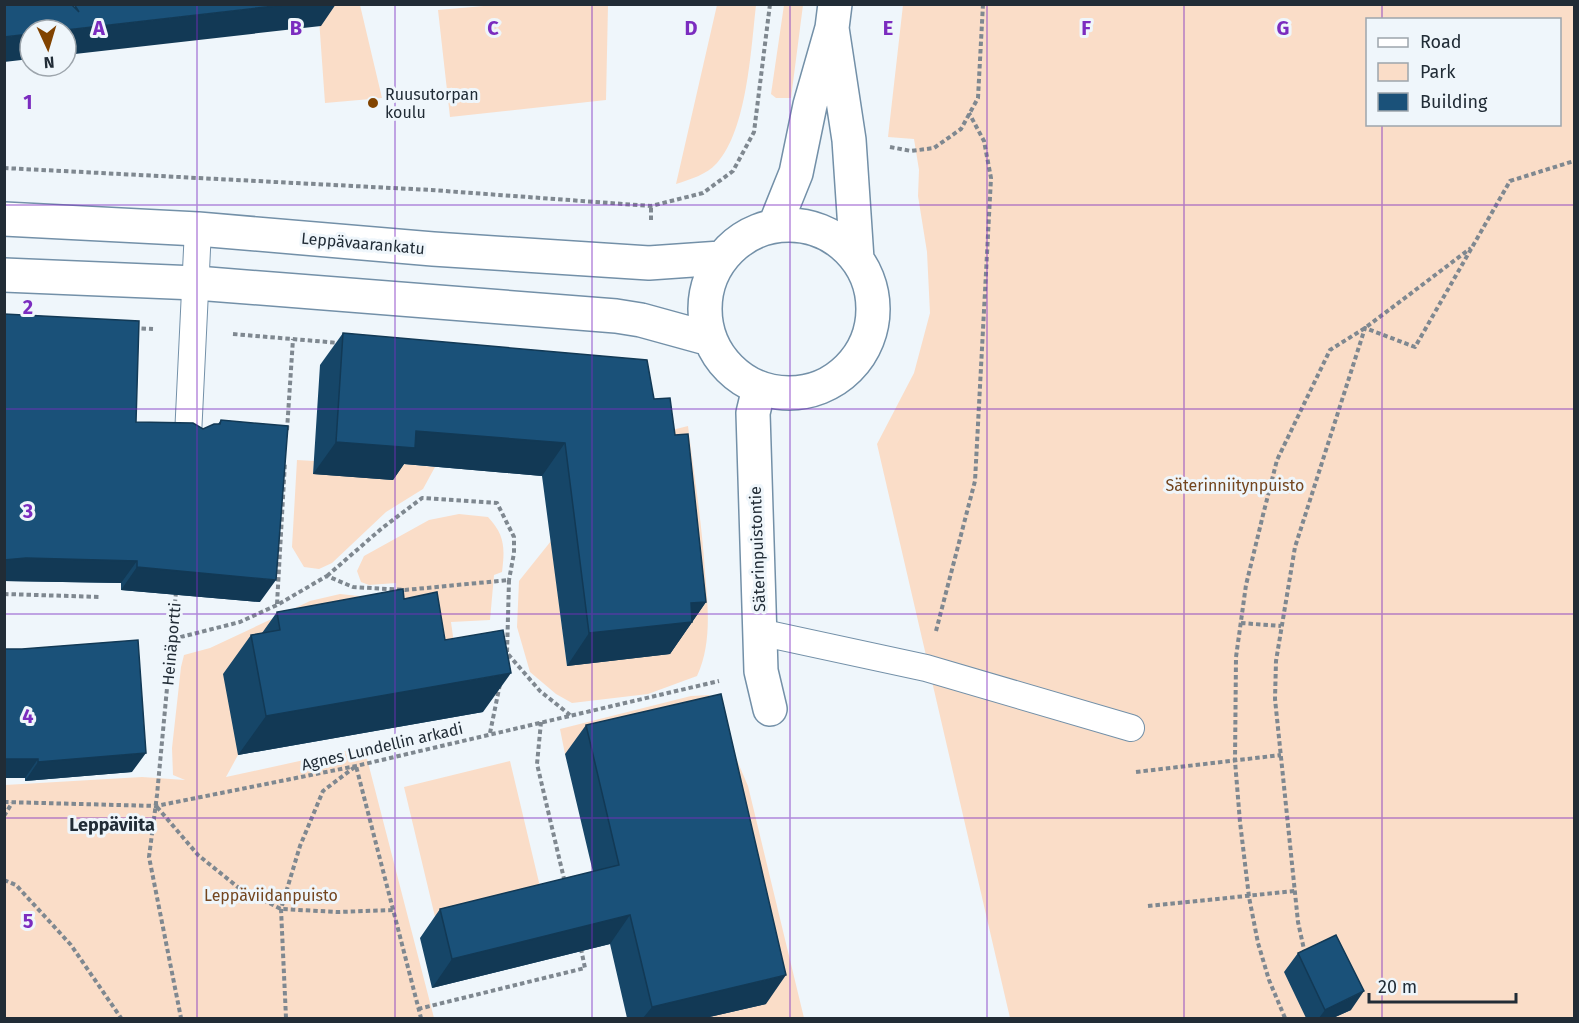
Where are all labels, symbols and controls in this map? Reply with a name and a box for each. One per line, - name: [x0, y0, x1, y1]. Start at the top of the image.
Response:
- text: A: [92, 16, 106, 40]
- text: B: [290, 16, 302, 40]
- text: C: [487, 16, 499, 40]
- text: D: [684, 16, 698, 40]
- text: E: [883, 16, 893, 40]
- text: F: [1081, 16, 1091, 40]
- text: G: [1277, 16, 1289, 40]
- north arrow: [18, 18, 78, 78]
- legend: [1366, 18, 1561, 126]
- text: Road: [1420, 31, 1462, 53]
- text: N: [43, 53, 55, 72]
- text: Park: [1420, 61, 1456, 83]
- place label: Ruusutorpan koulu: [385, 85, 479, 122]
- text: 1: [23, 90, 33, 114]
- text: Building: [1420, 91, 1488, 113]
- marker: Ruusutorpan koulu: [366, 96, 380, 110]
- street label: Leppävaarankatu: [300, 229, 426, 258]
- text: 2: [23, 295, 33, 319]
- park label: Säterinniitynpuisto: [1166, 476, 1304, 495]
- street label: Säterinpuistontie: [746, 486, 769, 612]
- text: 3: [22, 499, 33, 523]
- street label: Heinäportti: [158, 602, 185, 686]
- text: 4: [22, 704, 34, 728]
- street label: Agnes Lundellin arkadi: [300, 719, 465, 774]
- district label: Leppäviita: [69, 814, 155, 836]
- park label: Leppäviidanpuisto: [204, 886, 338, 905]
- text: 5: [23, 909, 34, 933]
- scale bar: [1369, 966, 1516, 1004]
- text: 20 m: [1378, 976, 1417, 998]

